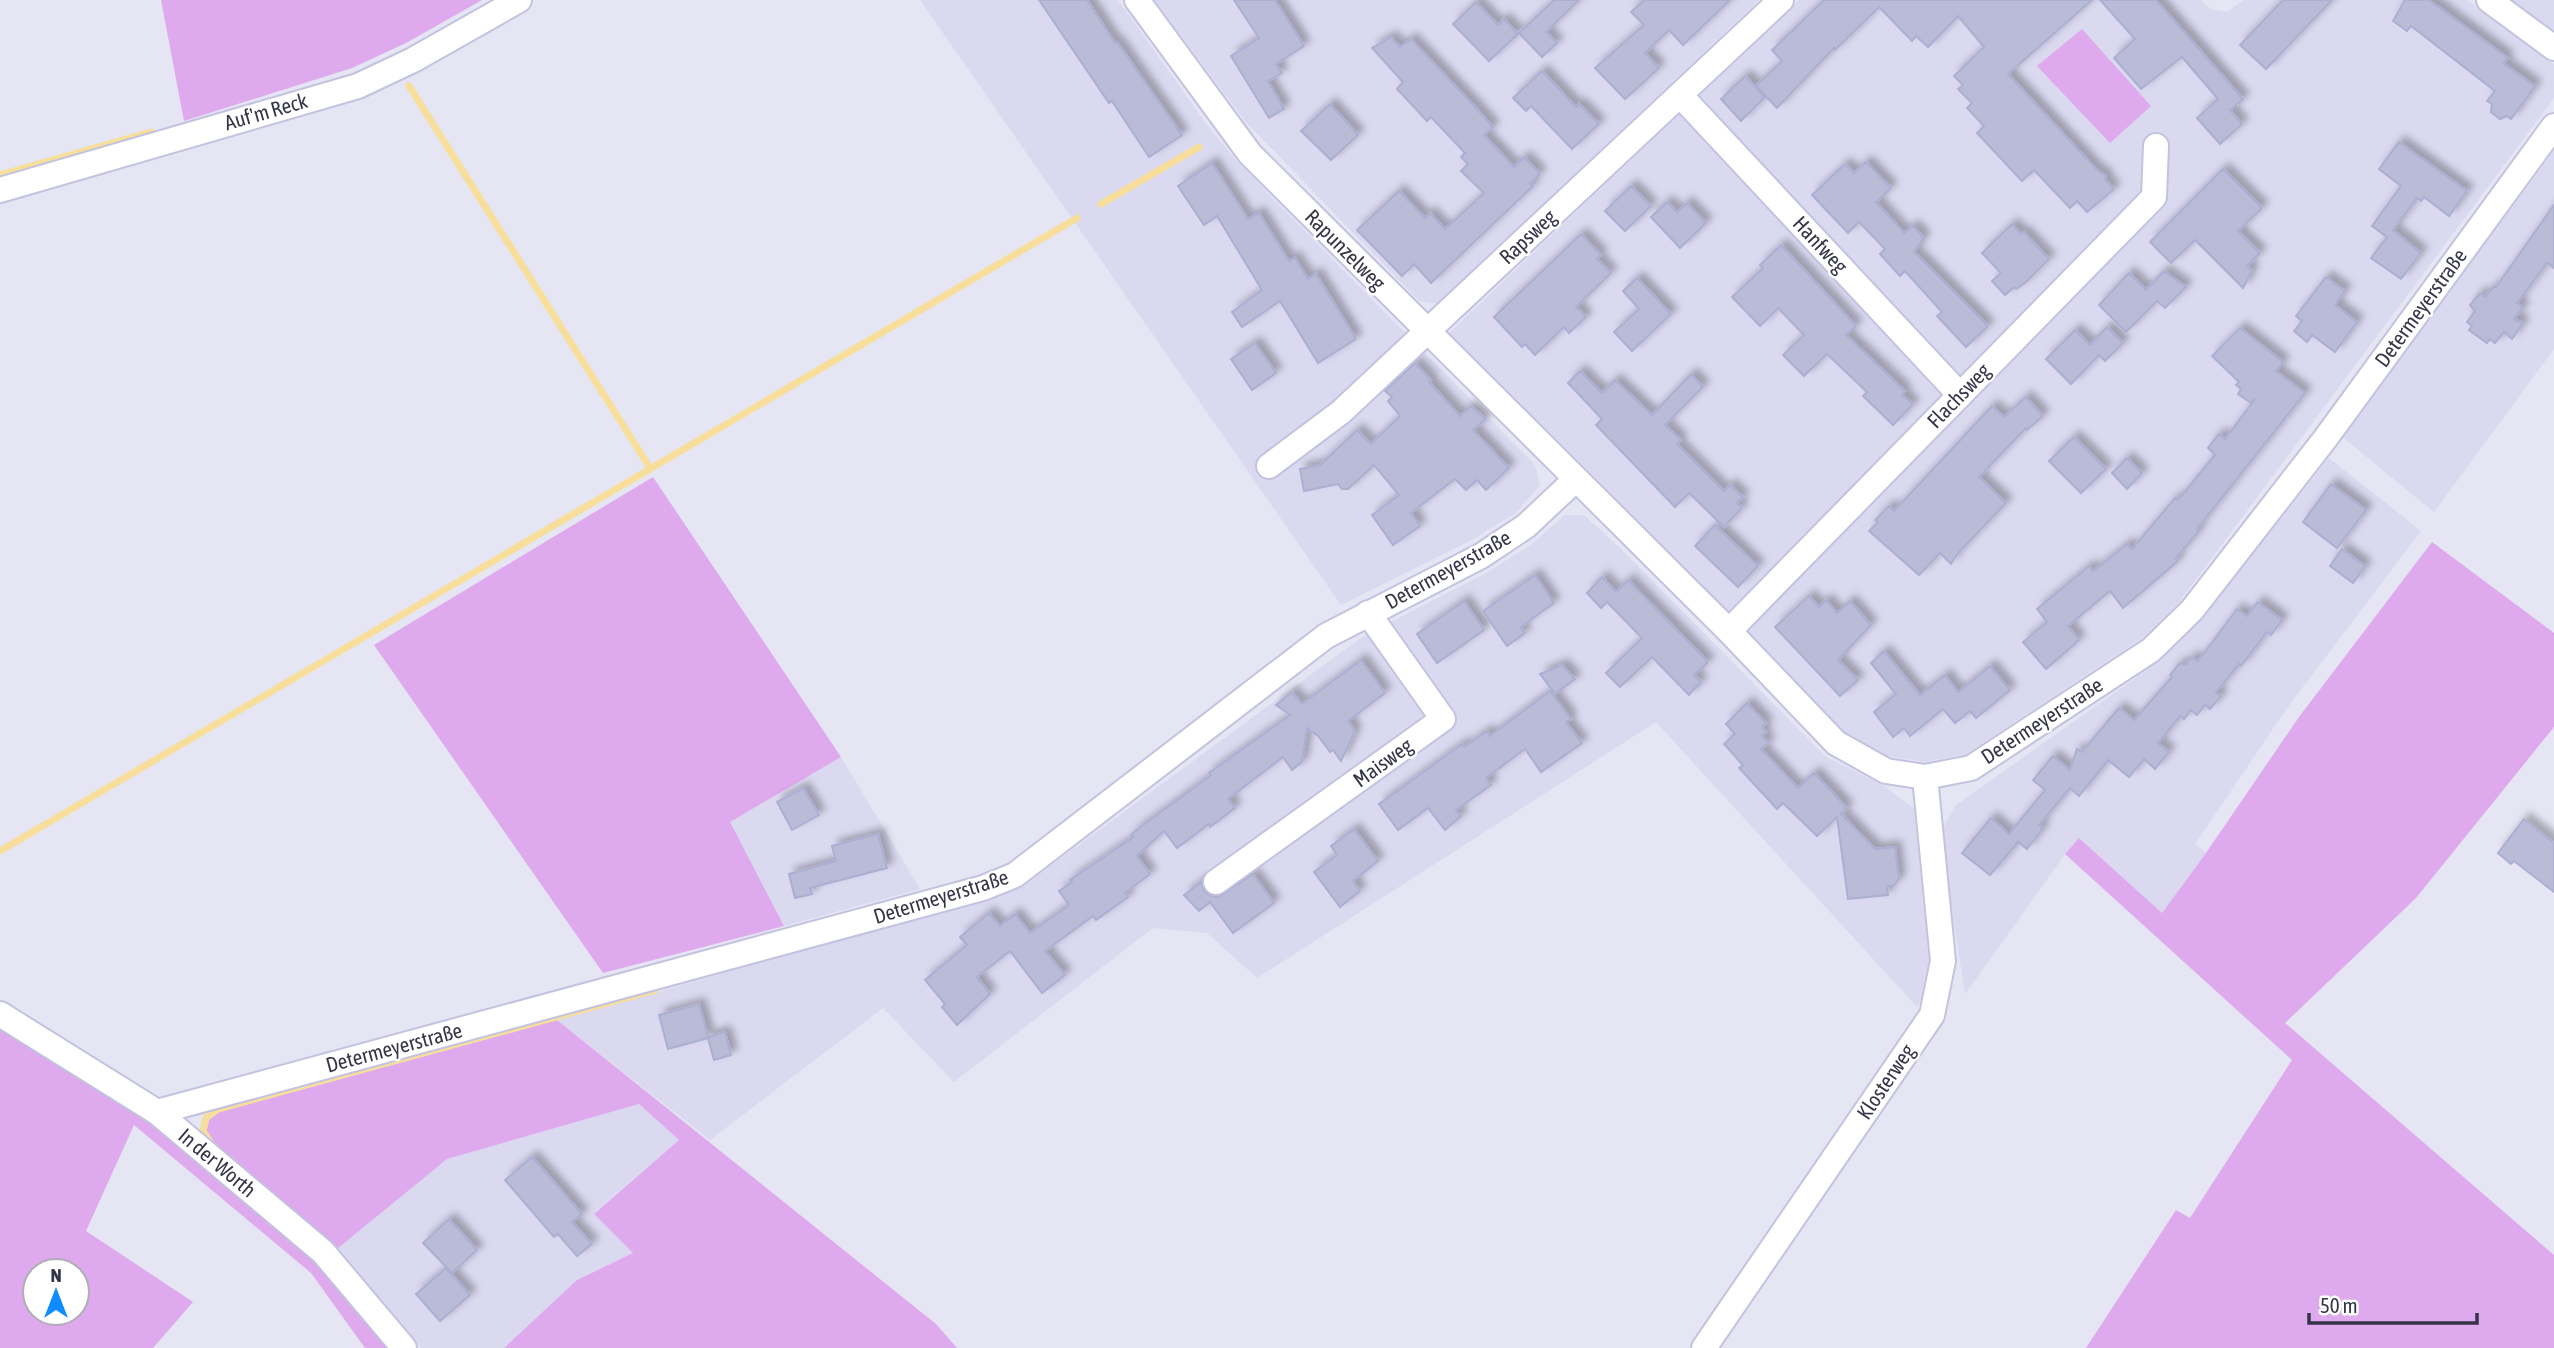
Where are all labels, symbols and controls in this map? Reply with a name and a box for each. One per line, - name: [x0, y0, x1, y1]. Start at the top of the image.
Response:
- street label: Auf'm Reck: [222, 88, 310, 134]
- street label: Rapunzelweg: [1301, 204, 1391, 294]
- street label: Rapsweg: [1494, 204, 1561, 268]
- street label: Hanfweg: [1788, 211, 1853, 278]
- street label: Determeyerstraße: [2369, 244, 2471, 371]
- street label: Flachsweg: [1922, 358, 1995, 432]
- street label: Determeyerstraße: [1381, 525, 1515, 614]
- street label: Determeyerstraße: [1976, 672, 2107, 768]
- street label: Maisweg: [1348, 733, 1417, 792]
- street label: Determeyerstraße: [870, 864, 1011, 928]
- street label: Determeyerstraße: [323, 1017, 464, 1077]
- street label: Klosterweg: [1851, 1039, 1919, 1124]
- street label: In der Worth: [174, 1123, 261, 1202]
- north arrow: [21, 1257, 91, 1327]
- text: N: [50, 1264, 62, 1286]
- scale bar: [2309, 1282, 2477, 1326]
- text: 50 m: [2320, 1293, 2358, 1317]

